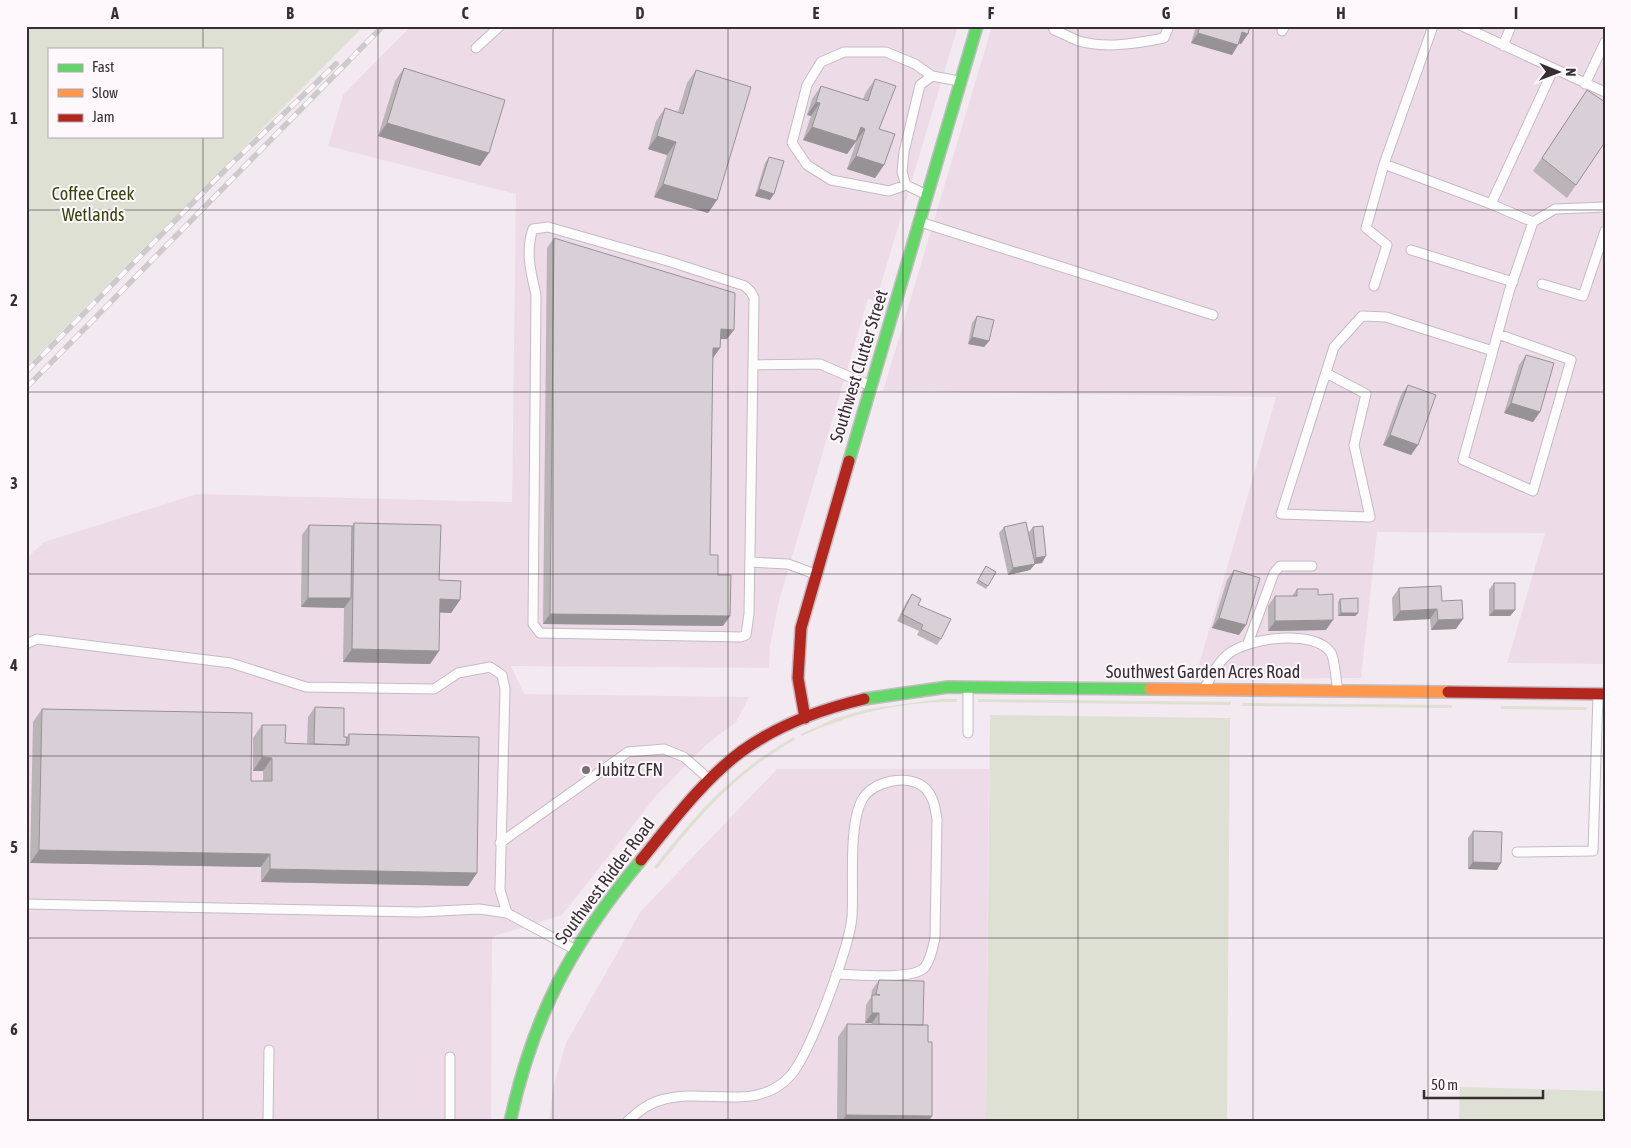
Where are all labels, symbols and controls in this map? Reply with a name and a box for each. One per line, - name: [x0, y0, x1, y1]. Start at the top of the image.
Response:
- text: A: [110, 4, 119, 22]
- text: B: [286, 4, 294, 22]
- text: C: [461, 4, 469, 22]
- text: D: [636, 4, 645, 22]
- text: E: [813, 4, 820, 22]
- text: F: [988, 4, 995, 22]
- text: G: [1162, 4, 1171, 22]
- text: H: [1336, 4, 1346, 22]
- text: I: [1514, 4, 1518, 22]
- legend: [48, 48, 222, 138]
- north arrow: [1534, 48, 1584, 98]
- text: Fast: [92, 58, 114, 75]
- text: N: [1563, 68, 1579, 76]
- text: Slow: [92, 84, 118, 101]
- text: Jam: [92, 108, 115, 125]
- text: 1: [10, 109, 18, 127]
- park label: Coffee Creek Wetlands: [52, 183, 134, 225]
- street label: Southwest Clutter Street: [825, 287, 892, 445]
- text: 2: [10, 291, 18, 309]
- text: 3: [10, 474, 18, 492]
- text: 4: [9, 656, 18, 674]
- street label: Southwest Garden Acres Road: [1106, 661, 1300, 682]
- place label: Jubitz CFN: [596, 759, 663, 780]
- marker: Jubitz CFN: [580, 764, 592, 776]
- street label: Southwest Ridder Road: [551, 814, 659, 948]
- text: 5: [10, 838, 18, 856]
- text: 6: [10, 1020, 18, 1038]
- scale bar: [1424, 1068, 1542, 1100]
- text: 50 m: [1431, 1076, 1458, 1093]

